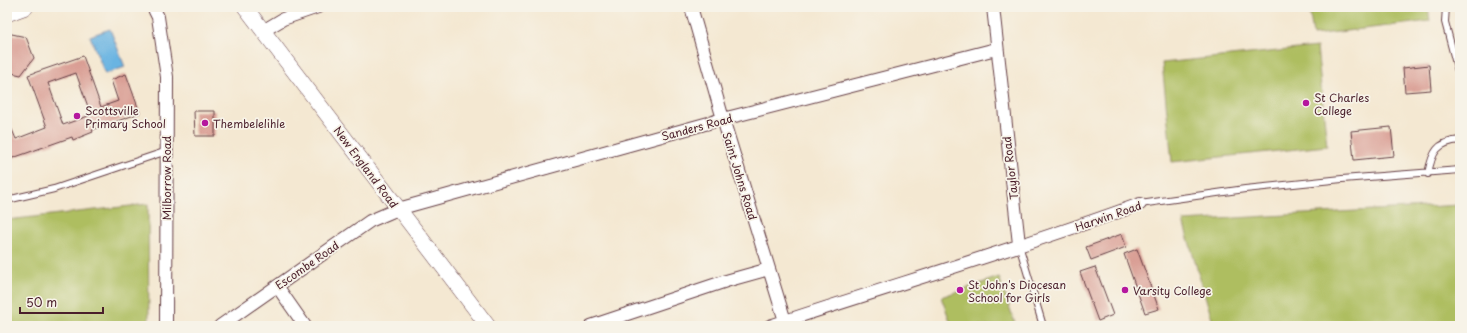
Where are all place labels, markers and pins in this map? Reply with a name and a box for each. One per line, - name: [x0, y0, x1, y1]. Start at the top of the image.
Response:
- place label: St Charles College: [1314, 89, 1369, 119]
- marker: St Charles College: [1301, 98, 1311, 108]
- place label: Scottsville Primary School: [85, 102, 166, 132]
- marker: Scottsville Primary School: [72, 111, 82, 121]
- place label: Thembelelihle: [213, 115, 285, 132]
- marker: Thembelelihle: [200, 118, 210, 128]
- place label: St John's Diocesan School for Girls: [968, 276, 1066, 306]
- place label: Varsity College: [1133, 282, 1211, 299]
- marker: St John's Diocesan School for Girls: [955, 285, 965, 295]
- marker: Varsity College: [1120, 285, 1130, 295]

